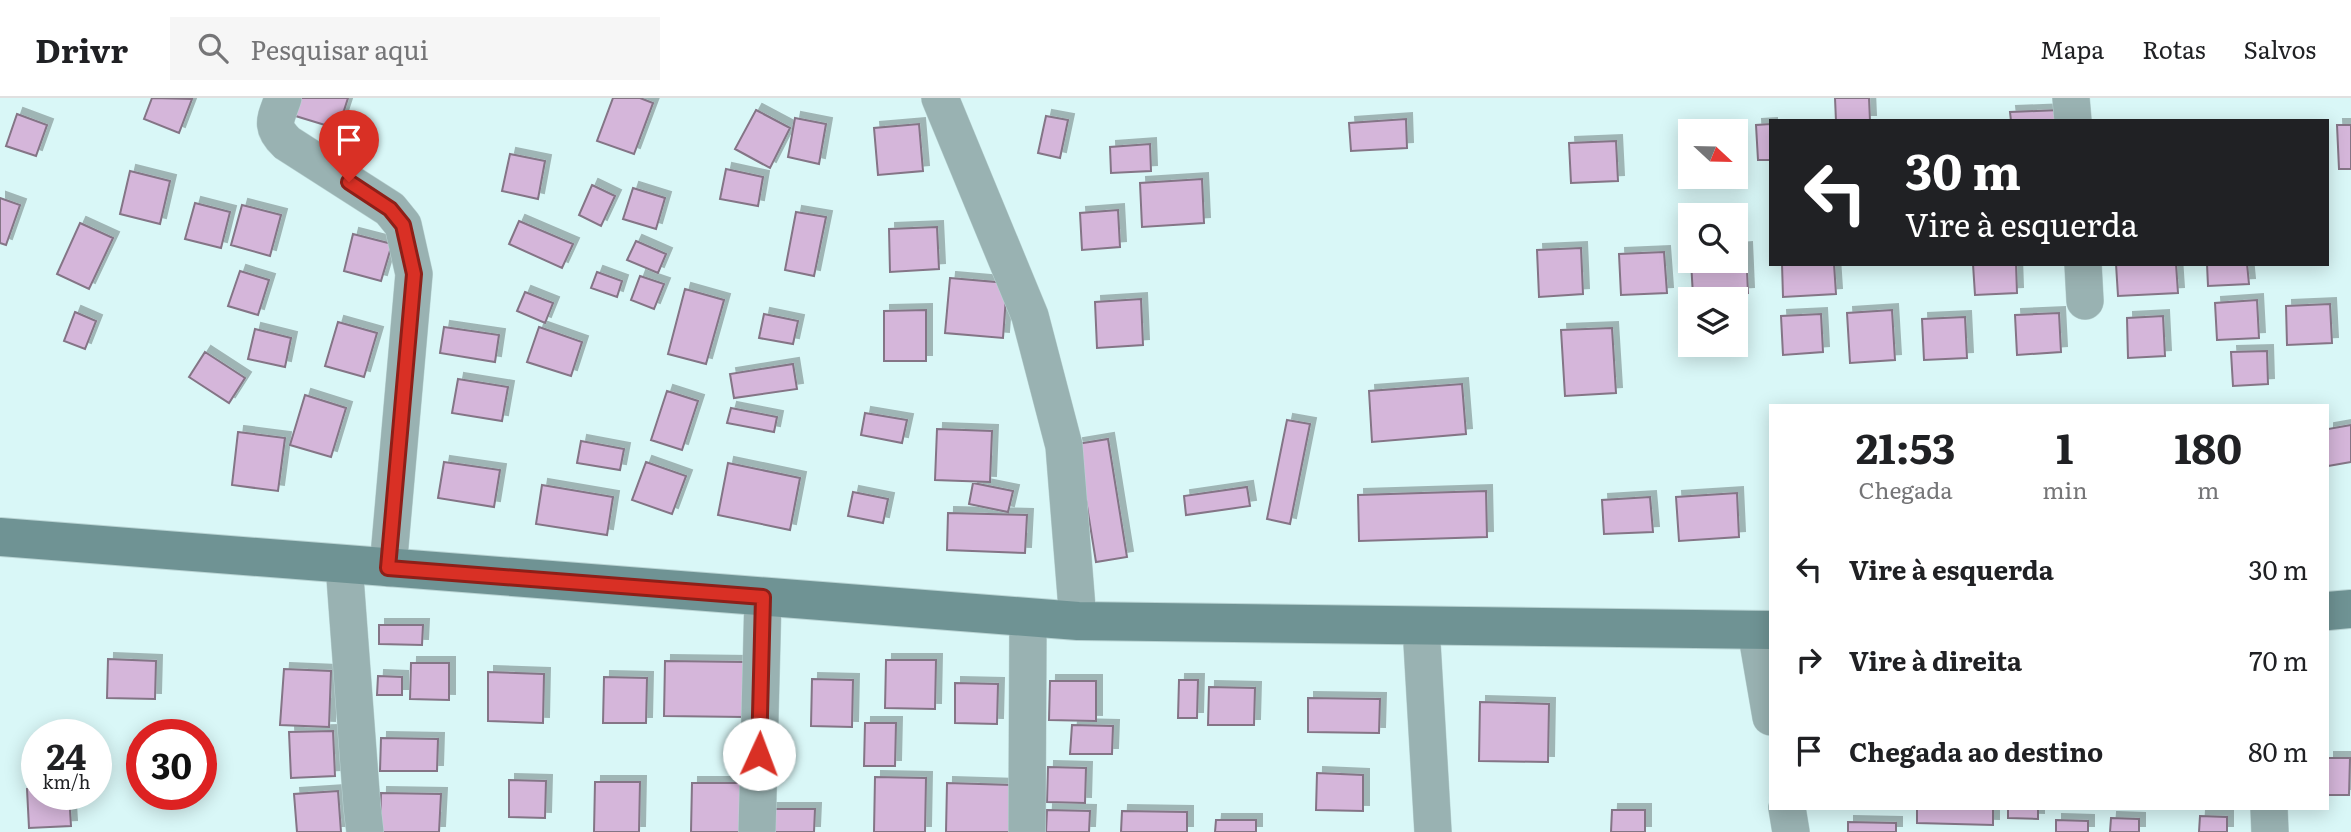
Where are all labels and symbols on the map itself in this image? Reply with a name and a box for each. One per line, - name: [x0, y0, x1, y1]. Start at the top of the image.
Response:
- pin: [319, 110, 379, 182]
- north arrow: [1678, 119, 1748, 189]
- position arrow: [722, 717, 796, 791]
- speed limit sign: 30: [126, 719, 217, 810]

